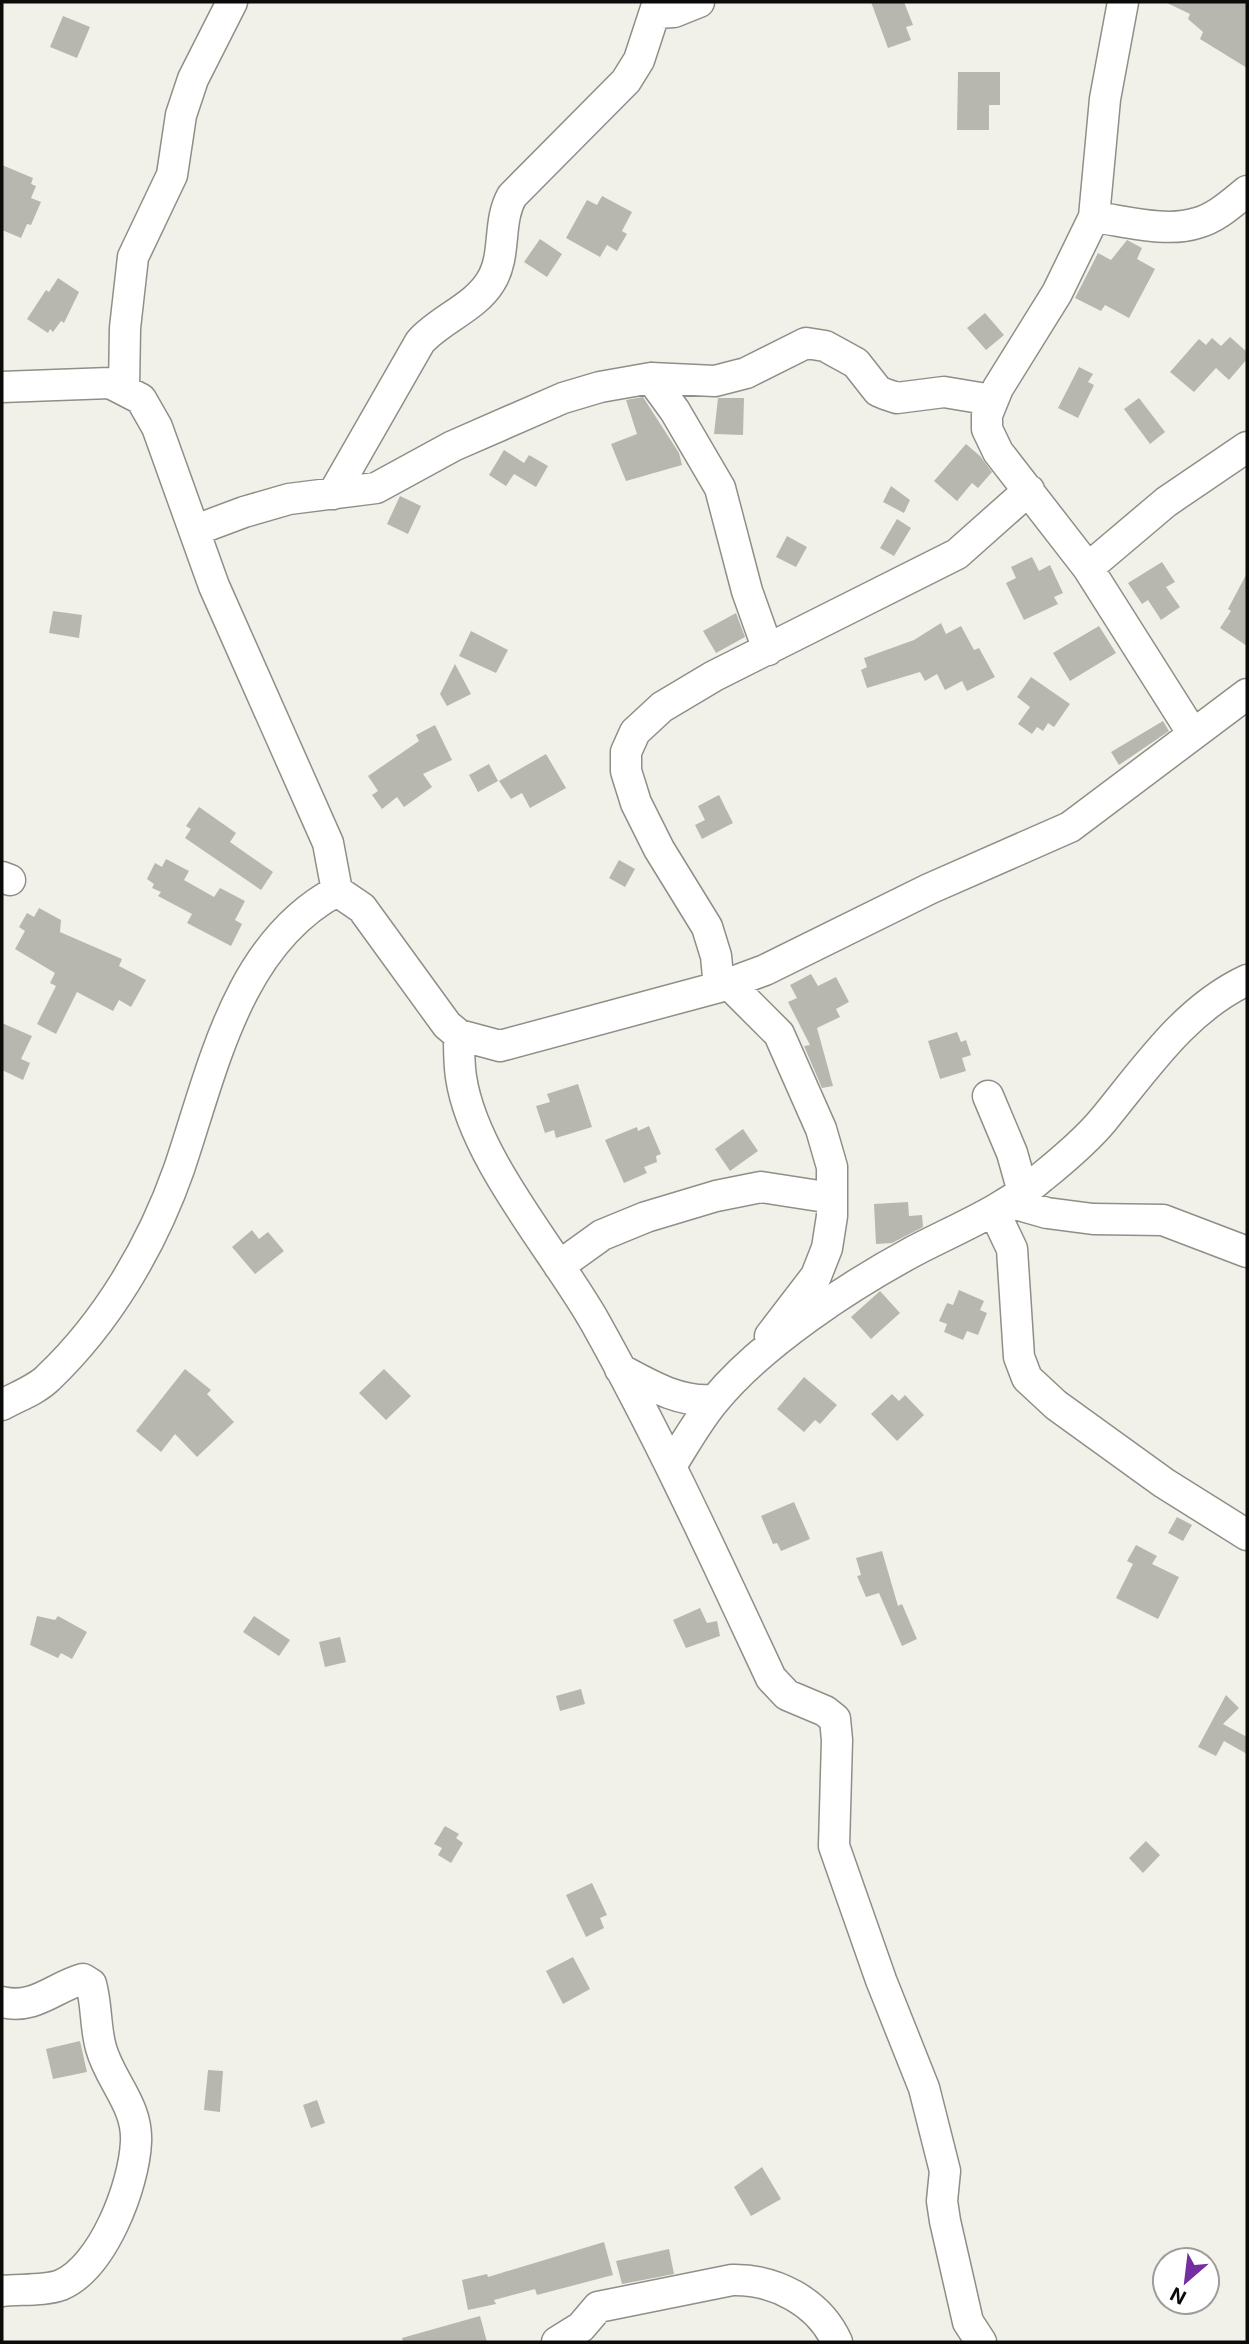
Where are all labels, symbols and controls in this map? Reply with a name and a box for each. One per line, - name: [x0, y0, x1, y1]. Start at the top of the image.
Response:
- north arrow: [1151, 2246, 1221, 2316]
- text: N: [1166, 2282, 1190, 2309]

